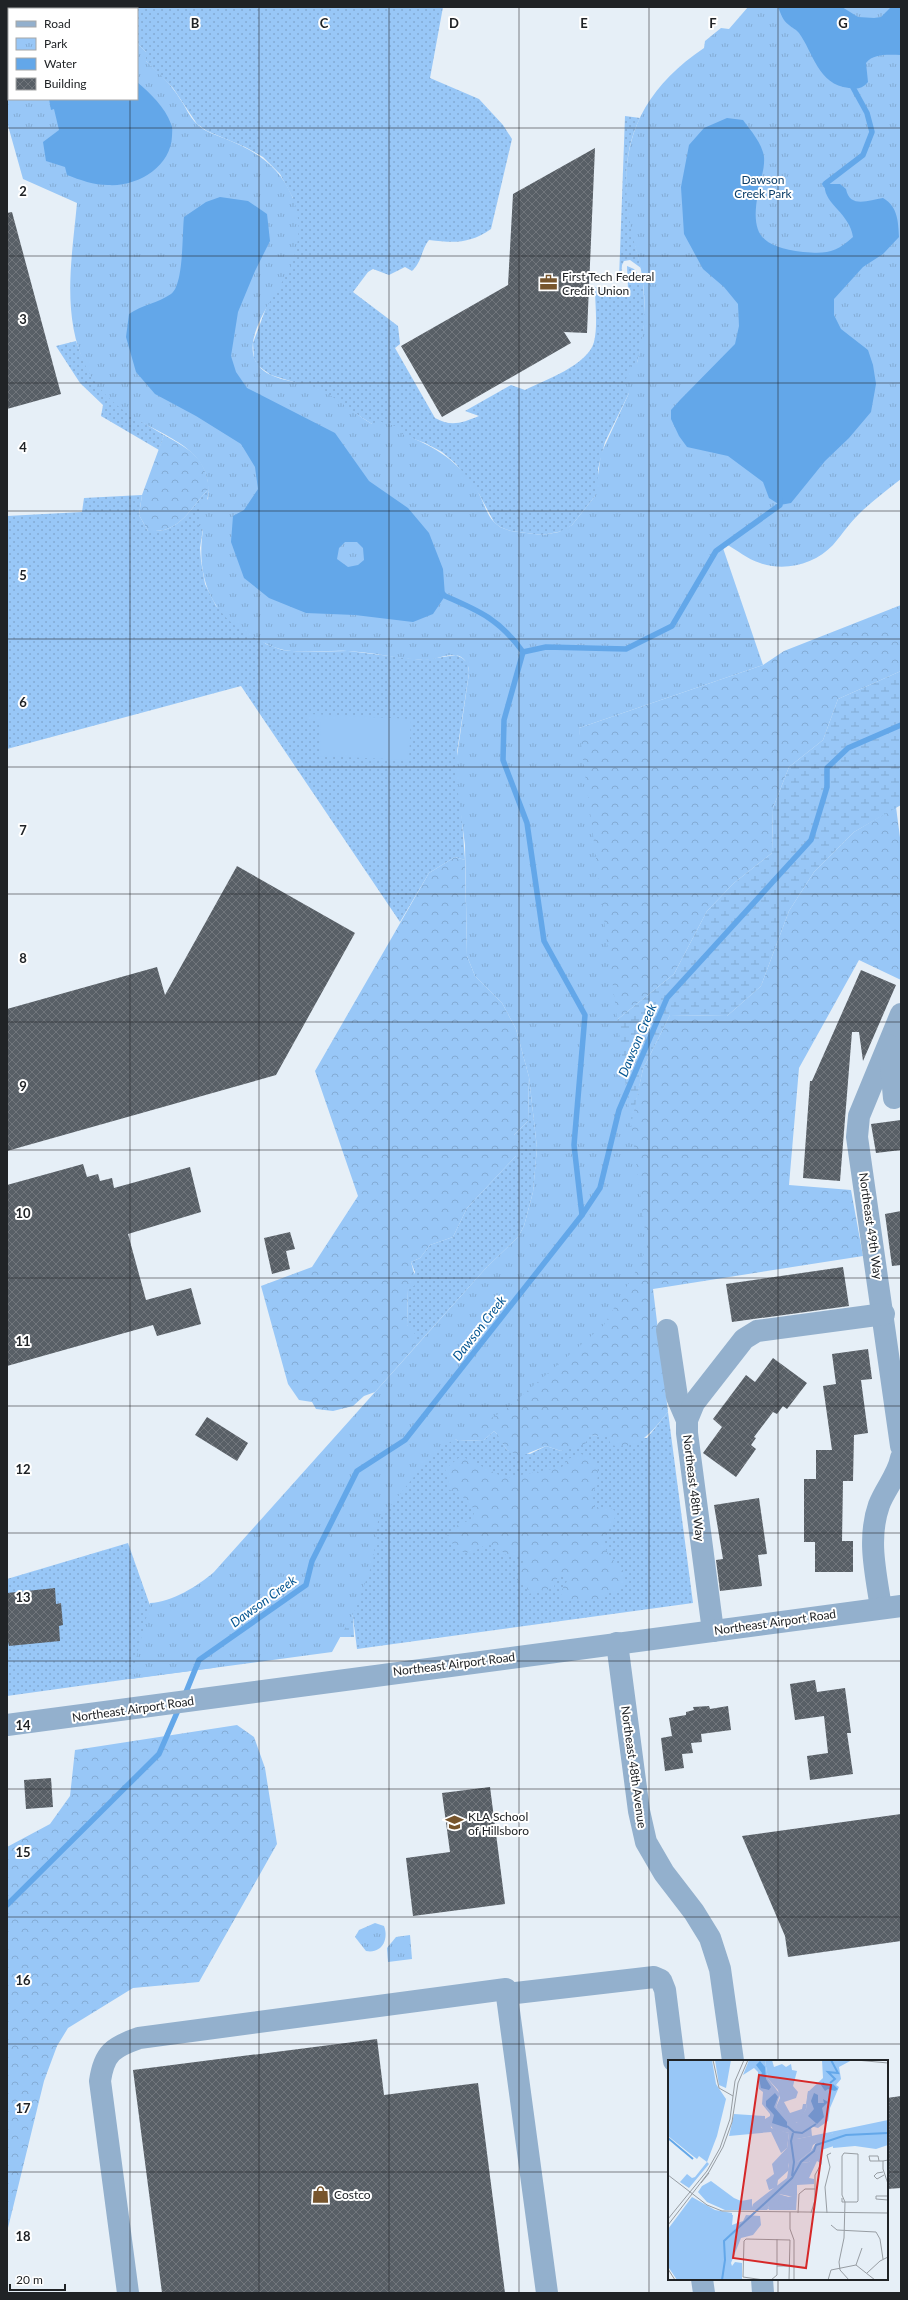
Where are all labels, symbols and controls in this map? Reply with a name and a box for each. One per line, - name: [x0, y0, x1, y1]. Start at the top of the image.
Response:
- legend: [8, 8, 138, 100]
- text: B: [191, 15, 200, 31]
- text: C: [320, 15, 329, 31]
- text: D: [449, 15, 459, 31]
- text: E: [580, 15, 588, 31]
- text: F: [709, 15, 717, 31]
- text: G: [838, 15, 848, 31]
- text: Road: [44, 16, 71, 31]
- text: Park: [44, 36, 68, 51]
- text: Water: [44, 56, 77, 71]
- text: Building: [44, 76, 87, 91]
- park label: Dawson Creek Park: [734, 172, 793, 201]
- text: 2: [19, 183, 27, 199]
- place label: First Tech Federal Credit Union: [562, 269, 654, 298]
- office icon: First Tech Federal Credit Union: [539, 273, 559, 293]
- text: 3: [19, 311, 27, 327]
- text: 4: [19, 439, 27, 455]
- text: 5: [19, 567, 27, 583]
- text: 6: [19, 694, 27, 710]
- text: 7: [19, 822, 27, 838]
- text: 8: [19, 950, 27, 966]
- water label: Dawson Creek: [614, 1000, 660, 1079]
- text: 9: [19, 1078, 27, 1094]
- street label: Northeast 49th Way: [856, 1172, 886, 1281]
- text: 10: [15, 1205, 31, 1221]
- water label: Dawson Creek: [449, 1292, 510, 1364]
- text: 11: [15, 1333, 31, 1349]
- street label: Northeast 48th Way: [680, 1434, 708, 1543]
- text: 12: [15, 1461, 31, 1477]
- water label: Dawson Creek: [227, 1571, 300, 1630]
- text: 13: [15, 1589, 31, 1605]
- street label: Northeast Airport Road: [713, 1606, 837, 1638]
- street label: Northeast Airport Road: [392, 1649, 516, 1679]
- street label: Northeast Airport Road: [71, 1693, 195, 1725]
- street label: Northeast 48th Avenue: [618, 1705, 650, 1829]
- text: 14: [15, 1717, 31, 1733]
- place label: KLA School of Hillsboro: [468, 1809, 529, 1838]
- school or university icon: KLA School of Hillsboro: [445, 1813, 465, 1833]
- text: 15: [15, 1844, 31, 1860]
- text: 16: [15, 1972, 31, 1988]
- inset map: [668, 2060, 888, 2280]
- text: 17: [15, 2100, 31, 2116]
- shop icon: Costco: [311, 2184, 331, 2204]
- place label: Costco: [334, 2187, 371, 2202]
- text: 18: [15, 2228, 31, 2244]
- scale bar: [10, 2266, 65, 2292]
- text: 20 m: [16, 2272, 43, 2287]

